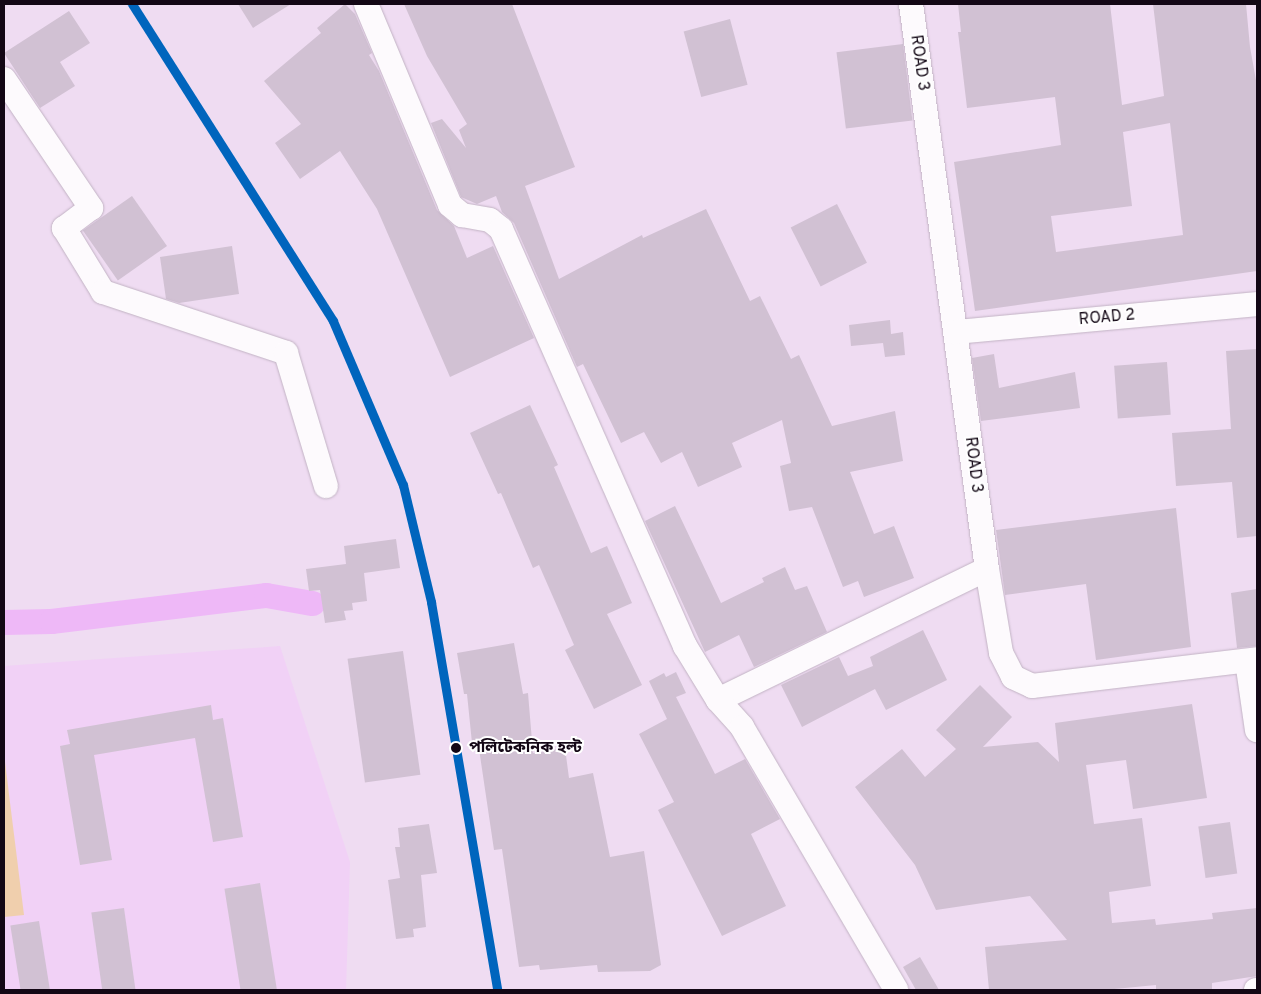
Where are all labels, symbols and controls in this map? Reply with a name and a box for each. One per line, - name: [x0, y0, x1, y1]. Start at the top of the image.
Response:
- street label: ROAD 3: [906, 34, 932, 92]
- street label: ROAD 2: [1078, 306, 1136, 330]
- street label: ROAD 3: [960, 436, 986, 494]
- place label: পলিটেকনিক হল্ট: [469, 738, 582, 758]
- marker: পলিটেকনিক হল্ট: [447, 739, 465, 757]

